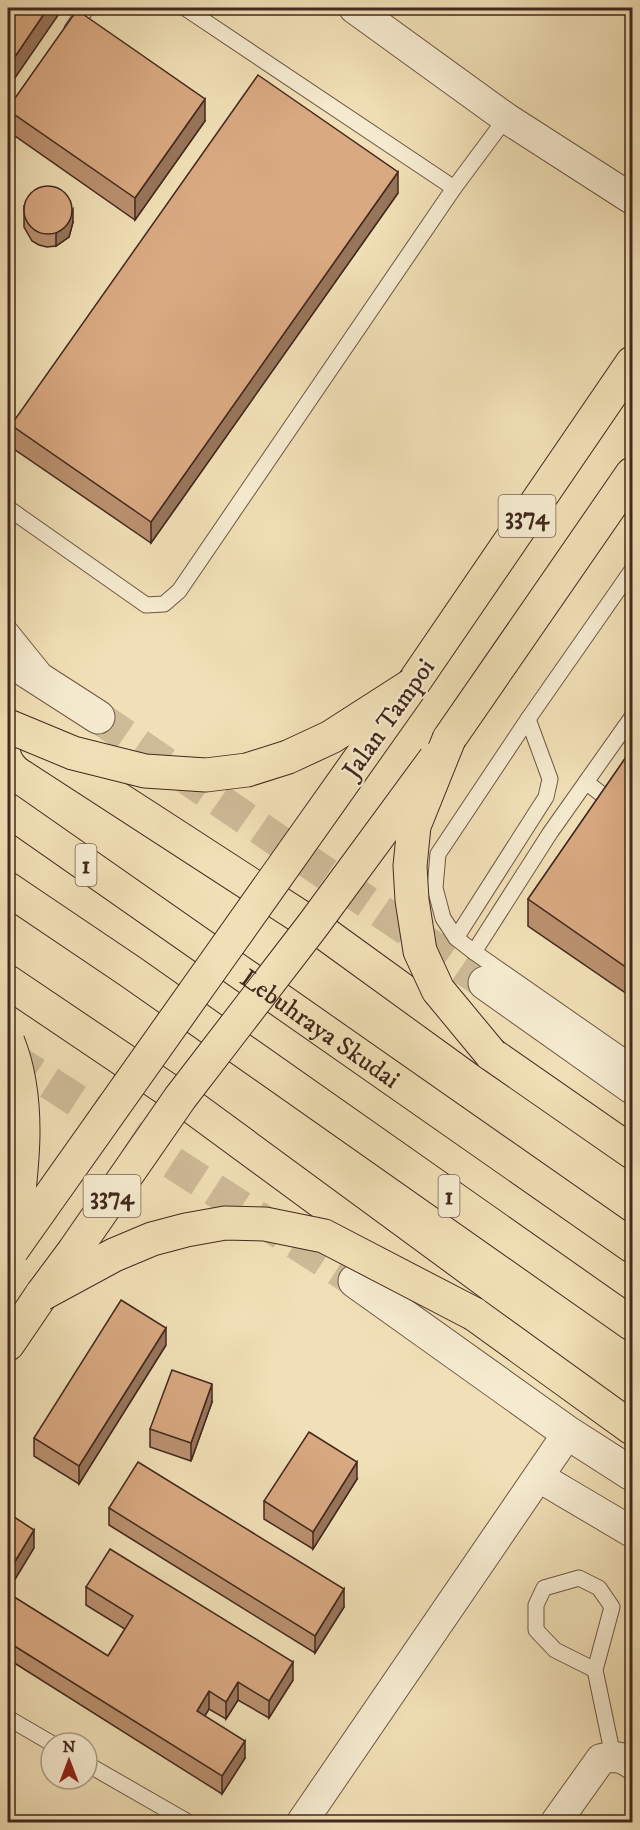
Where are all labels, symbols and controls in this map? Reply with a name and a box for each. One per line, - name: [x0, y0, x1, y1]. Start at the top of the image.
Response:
- road number: 3374: [498, 495, 556, 537]
- street label: Jalan Tampoi: [335, 652, 443, 787]
- road number: 1: [76, 844, 97, 886]
- street label: Lebuhraya Skudai: [233, 962, 406, 1097]
- road number: 3374: [84, 1175, 140, 1217]
- road number: 1: [438, 1175, 460, 1217]
- north arrow: [39, 1731, 99, 1791]
- text: N: [62, 1737, 76, 1757]

